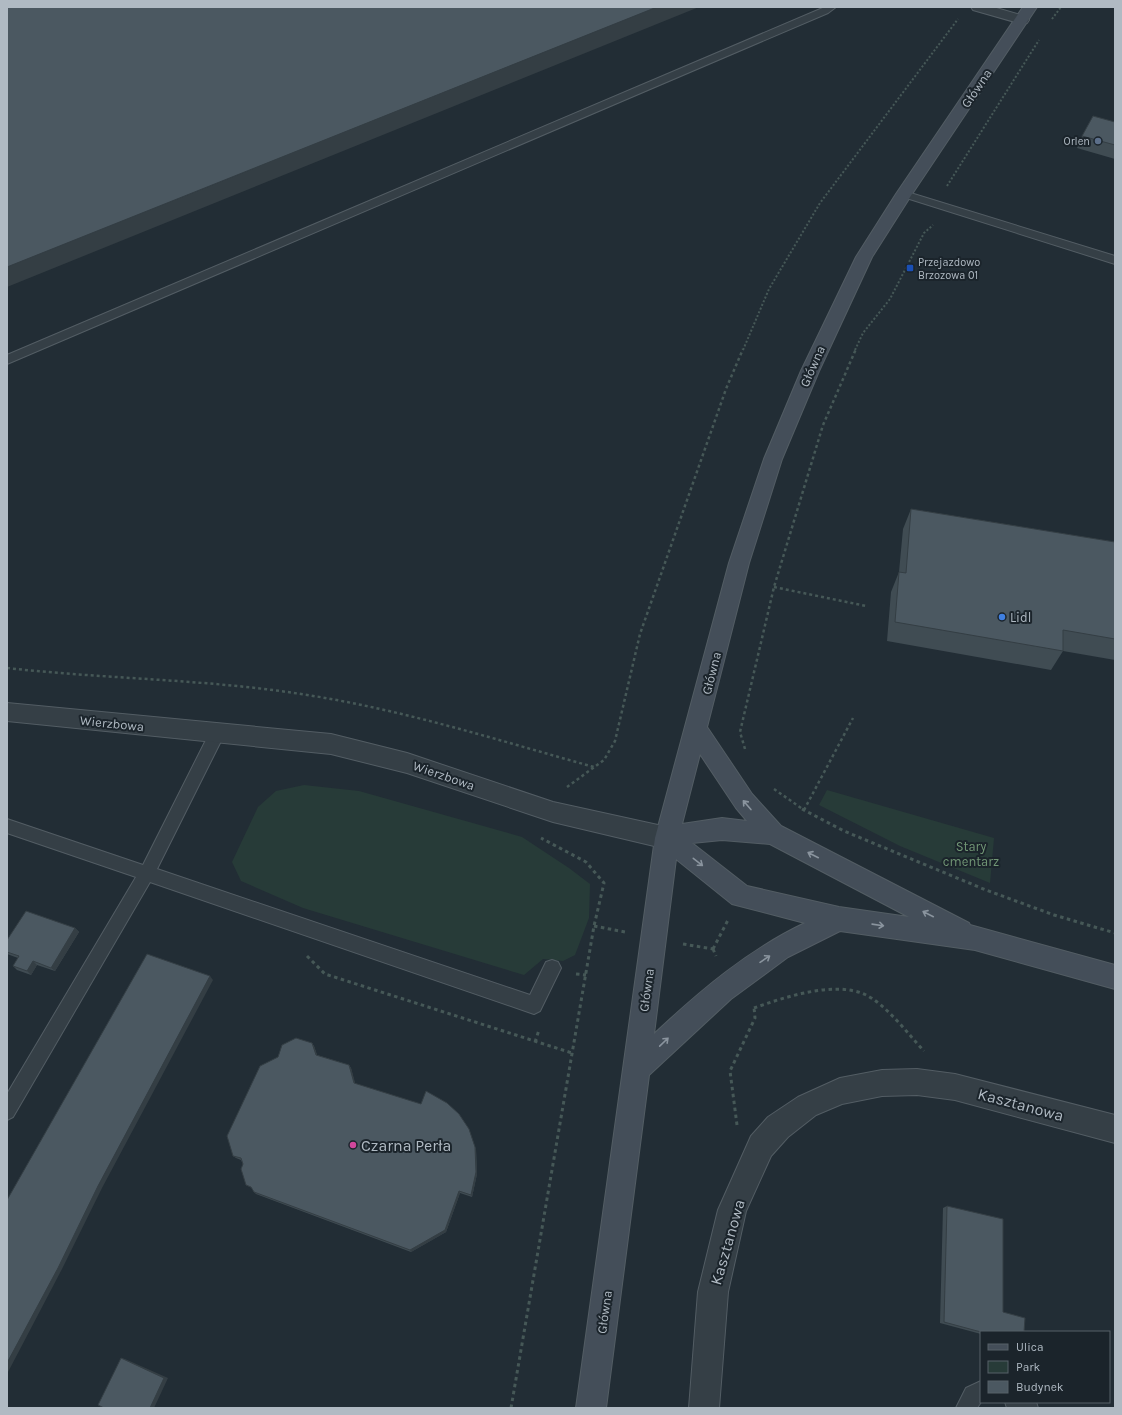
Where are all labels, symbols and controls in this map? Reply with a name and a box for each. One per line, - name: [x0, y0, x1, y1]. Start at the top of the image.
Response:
- street label: Główna: [958, 66, 995, 111]
- place label: Orlen: [1064, 135, 1090, 148]
- marker: Orlen: [1093, 136, 1103, 146]
- place label: Przejazdowo Brzozowa 01: [918, 256, 980, 282]
- marker: Przejazdowo Brzozowa 01: [905, 263, 915, 273]
- street label: Główna: [797, 343, 828, 389]
- place label: Lidl: [1010, 610, 1031, 625]
- marker: Lidl: [997, 612, 1007, 622]
- street label: Główna: [699, 650, 724, 696]
- street label: Wierzbowa: [79, 713, 145, 734]
- street label: Wierzbowa: [411, 758, 477, 793]
- one-way arrow: [742, 800, 752, 810]
- park label: Stary cmentarz: [943, 839, 999, 869]
- one-way arrow: [807, 850, 819, 858]
- one-way arrow: [693, 858, 704, 866]
- one-way arrow: [923, 910, 935, 917]
- one-way arrow: [871, 921, 884, 929]
- one-way arrow: [759, 955, 770, 963]
- street label: Główna: [636, 967, 657, 1013]
- one-way arrow: [659, 1037, 669, 1046]
- street label: Kasztanowa: [976, 1084, 1066, 1125]
- place label: Czarna Perła: [361, 1136, 451, 1155]
- marker: Czarna Perła: [348, 1140, 358, 1150]
- street label: Kasztanowa: [706, 1197, 749, 1287]
- street label: Główna: [594, 1289, 615, 1335]
- legend: [980, 1331, 1110, 1403]
- text: Ulica: [1016, 1340, 1044, 1354]
- text: Park: [1016, 1360, 1041, 1374]
- text: Budynek: [1016, 1380, 1064, 1394]

